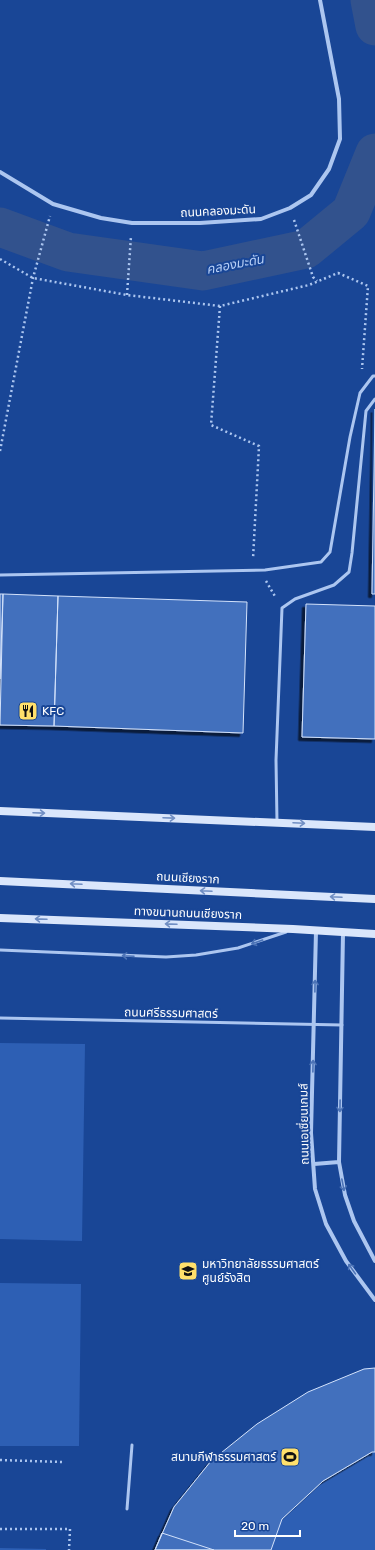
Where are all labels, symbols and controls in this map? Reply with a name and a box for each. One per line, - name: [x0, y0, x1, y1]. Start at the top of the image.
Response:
- street label: ถนนคลองมะดัน: [180, 202, 256, 220]
- water label: คลองมะดัน: [205, 251, 266, 277]
- restaurant icon: KFC: [17, 700, 39, 722]
- place label: KFC: [42, 704, 64, 718]
- one-way arrow: [32, 809, 45, 816]
- one-way arrow: [162, 814, 175, 821]
- one-way arrow: [292, 819, 305, 827]
- street label: ถนนเชียงราก: [156, 869, 220, 887]
- one-way arrow: [70, 881, 83, 888]
- one-way arrow: [200, 887, 213, 894]
- one-way arrow: [330, 893, 343, 901]
- street label: ทางขนานถนนเชียงราก: [134, 904, 242, 922]
- one-way arrow: [35, 916, 48, 923]
- one-way arrow: [165, 921, 178, 928]
- one-way arrow: [251, 938, 263, 946]
- one-way arrow: [122, 952, 135, 960]
- one-way arrow: [311, 980, 319, 993]
- street label: ถนนศรีธรรมศาสตร์: [124, 1005, 219, 1021]
- one-way arrow: [309, 1060, 317, 1073]
- street label: ถนนเอเซี่ยนเกมส์: [294, 1083, 312, 1165]
- one-way arrow: [336, 1099, 344, 1112]
- one-way arrow: [340, 1178, 348, 1191]
- place label: มหาวิทยาลัยธรรมศาสตร์ ศูนย์รังสิต: [202, 1257, 319, 1285]
- school or university icon: มหาวิทยาลัยธรรมศาสตร์ ศูนย์รังสิต: [177, 1260, 199, 1282]
- one-way arrow: [348, 1264, 356, 1275]
- sports icon: สนามกีฬาธรรมศาสตร์: [279, 1446, 301, 1468]
- place label: สนามกีฬาธรรมศาสตร์: [171, 1450, 277, 1464]
- scale bar: [235, 1512, 300, 1538]
- text: 20 m: [241, 1519, 269, 1533]

